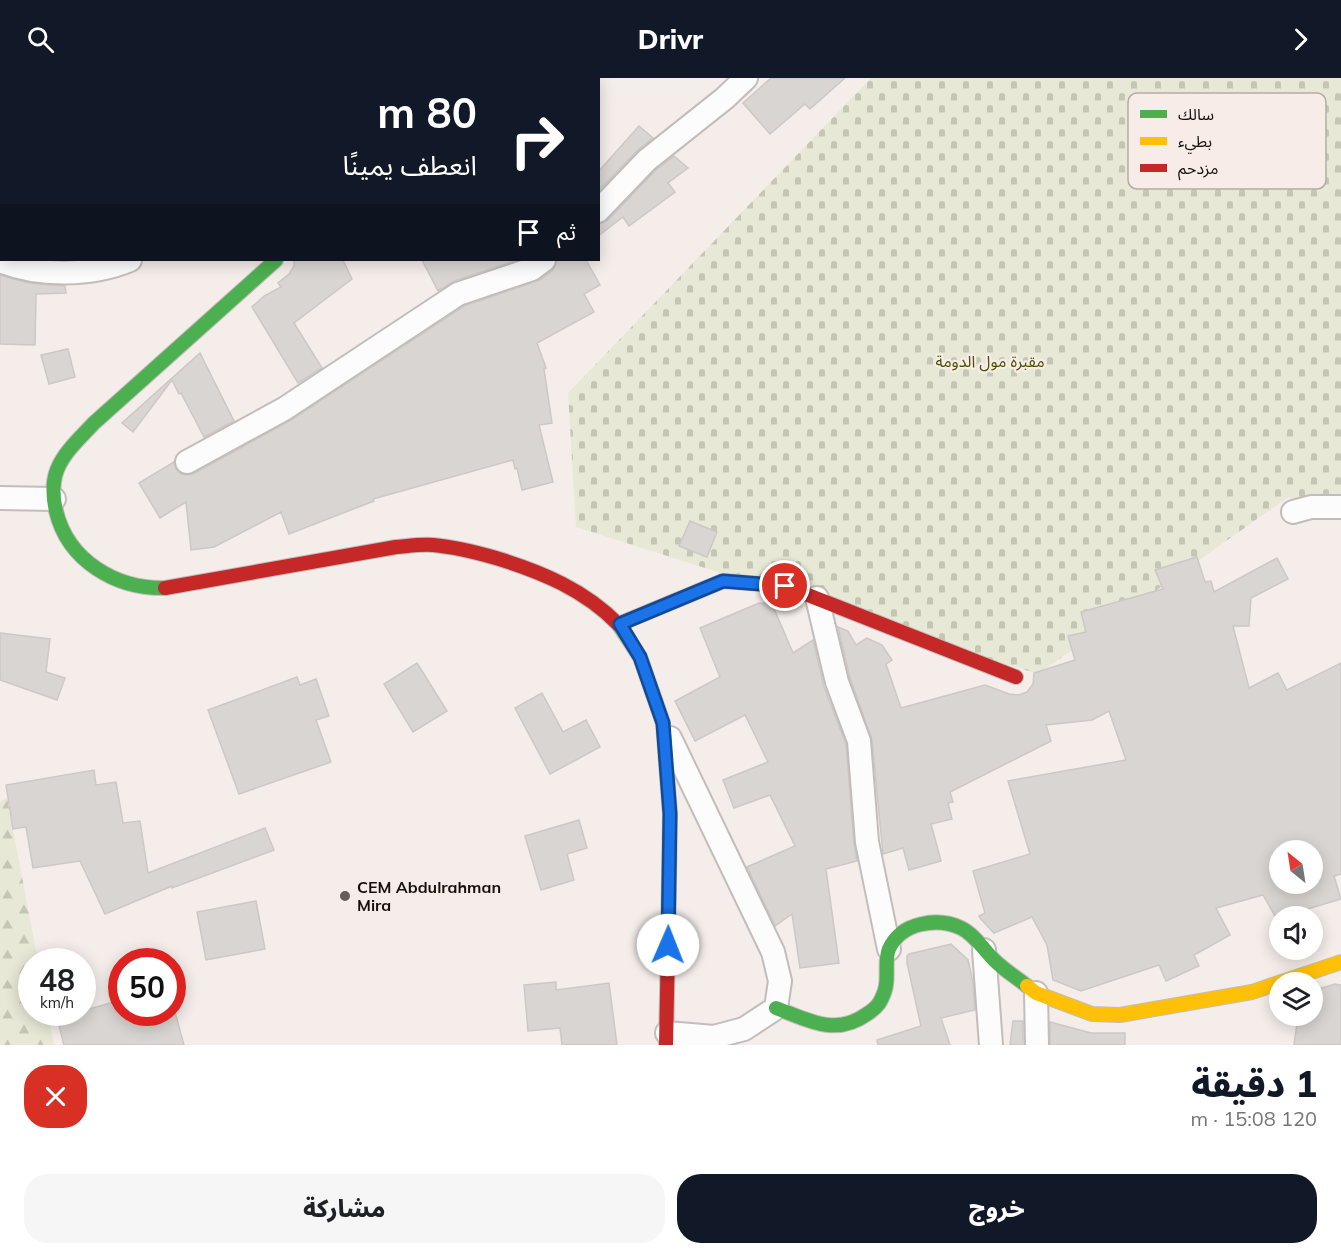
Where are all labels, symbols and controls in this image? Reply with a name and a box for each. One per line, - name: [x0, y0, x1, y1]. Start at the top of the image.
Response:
- text: Drivr: [638, 22, 703, 56]
- icon: search: [24, 23, 57, 56]
- icon: forward: [1284, 23, 1317, 56]
- text: 80 m: [377, 86, 477, 139]
- legend: [1128, 93, 1326, 189]
- icon: right: [498, 102, 576, 180]
- text: سالك: [1178, 104, 1214, 124]
- text: بطيء: [1178, 131, 1212, 154]
- text: انعطف يمينًا: [343, 148, 477, 182]
- text: مزدحم: [1178, 158, 1218, 181]
- icon: arrive: [512, 216, 545, 249]
- text: ثم: [557, 218, 576, 246]
- park label: مقبرة مول الدومة: [935, 351, 1045, 372]
- pin: [759, 560, 810, 611]
- icon: arrive: [768, 569, 801, 602]
- north arrow: [1269, 840, 1323, 894]
- map controls: [1269, 840, 1323, 1026]
- place label: CEM Abdulrahman Mira: [357, 877, 501, 915]
- marker: CEM Abdulrahman Mira: [338, 889, 352, 903]
- button: sound: [1269, 906, 1323, 960]
- position arrow: [636, 913, 700, 977]
- speed limit sign: 50: [108, 948, 186, 1026]
- text: 48: [39, 961, 75, 999]
- button: layers: [1269, 972, 1323, 1026]
- text: km/h: [40, 993, 74, 1012]
- text: 1 دقيقة: [1191, 1061, 1317, 1106]
- button: close: [24, 1065, 87, 1128]
- text: 120 m · 15:08: [1191, 1106, 1317, 1131]
- button: مشاركة: [24, 1174, 665, 1243]
- button: خروج: [677, 1174, 1317, 1243]

